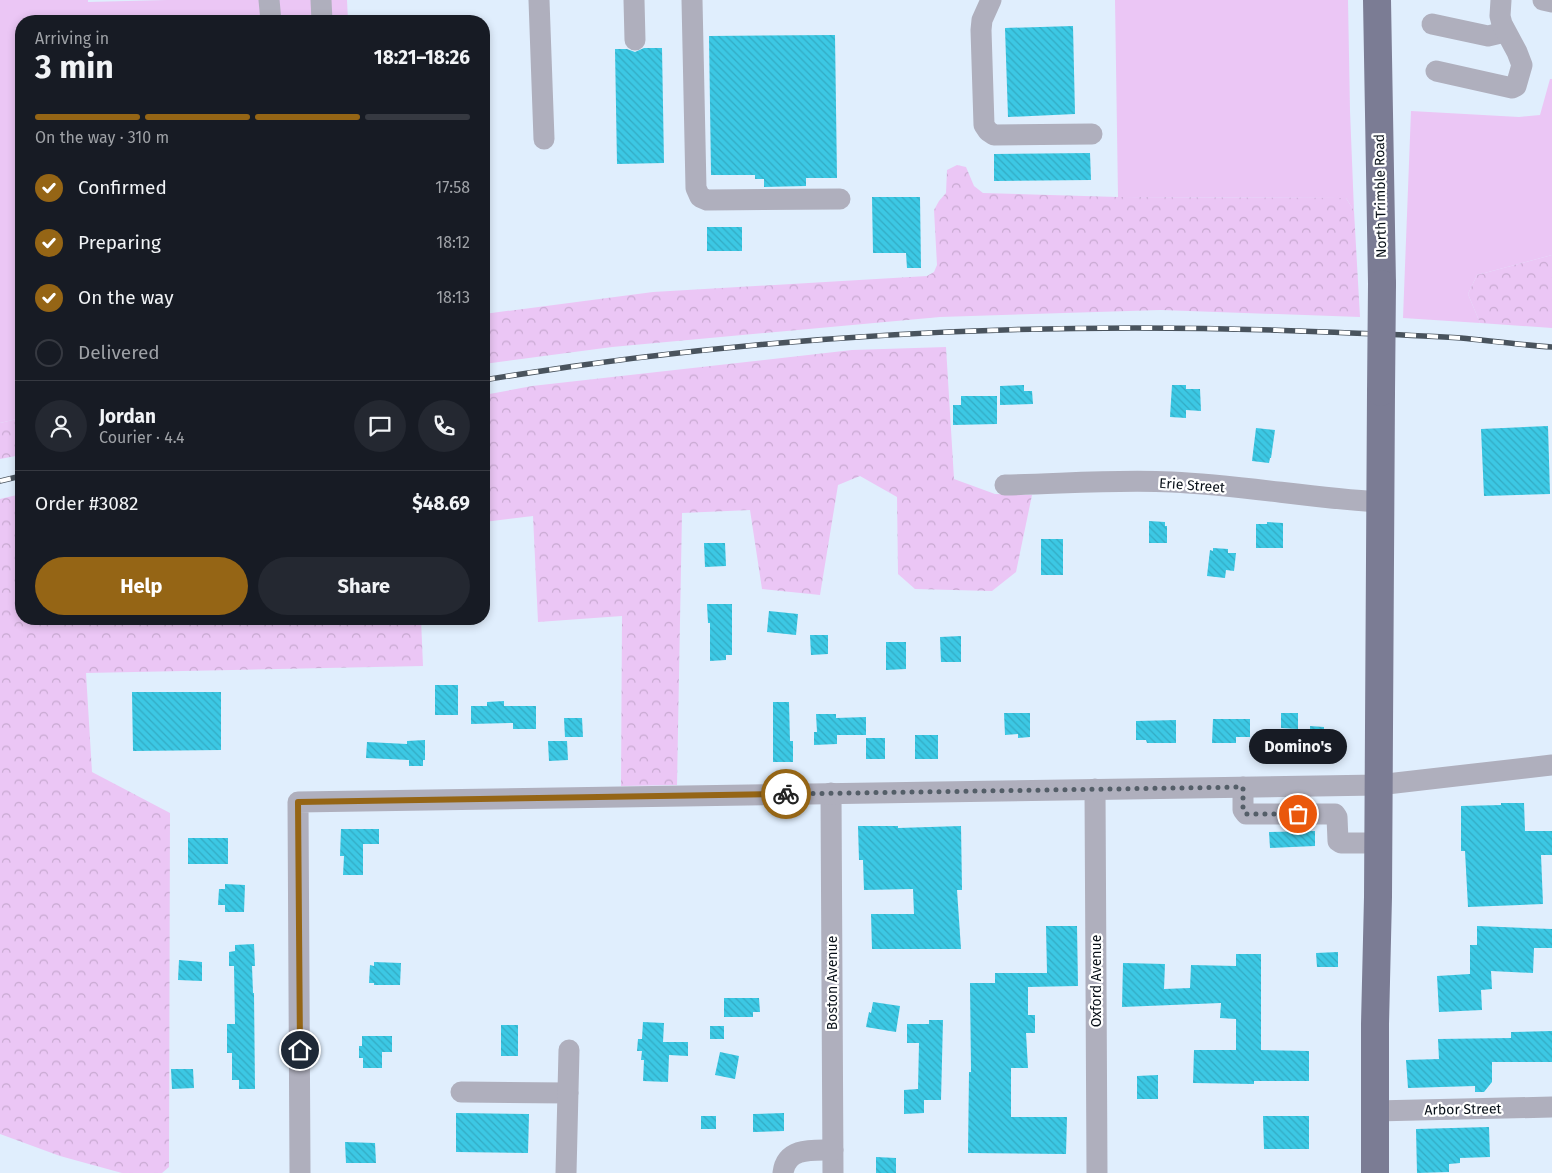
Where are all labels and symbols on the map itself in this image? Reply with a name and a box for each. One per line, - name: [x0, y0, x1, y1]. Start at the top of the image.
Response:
- street label: North Trimble Road: [1371, 134, 1390, 258]
- street label: Erie Street: [1158, 475, 1226, 496]
- callout: Domino's: [1249, 729, 1347, 764]
- courier: [761, 769, 811, 819]
- pin: [1277, 793, 1319, 835]
- street label: Oxford Avenue: [1088, 935, 1105, 1027]
- street label: Boston Avenue: [824, 936, 841, 1030]
- pin: [279, 1029, 321, 1071]
- street label: Arbor Street: [1424, 1100, 1503, 1119]

